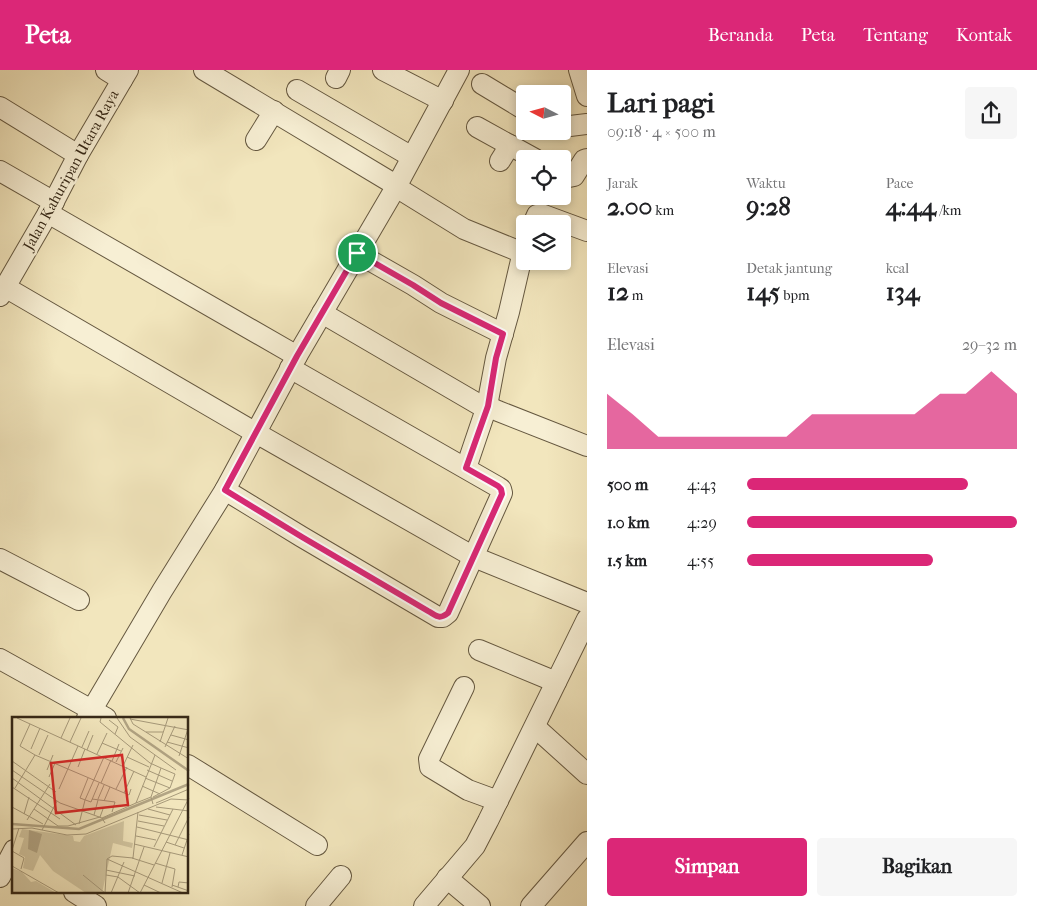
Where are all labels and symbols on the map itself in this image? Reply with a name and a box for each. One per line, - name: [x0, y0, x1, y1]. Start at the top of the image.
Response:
- north arrow: [516, 85, 571, 140]
- street label: Jalan Kahuripan Utara Raya: [19, 86, 123, 254]
- pin: [336, 232, 378, 274]
- inset map: [12, 717, 189, 894]

